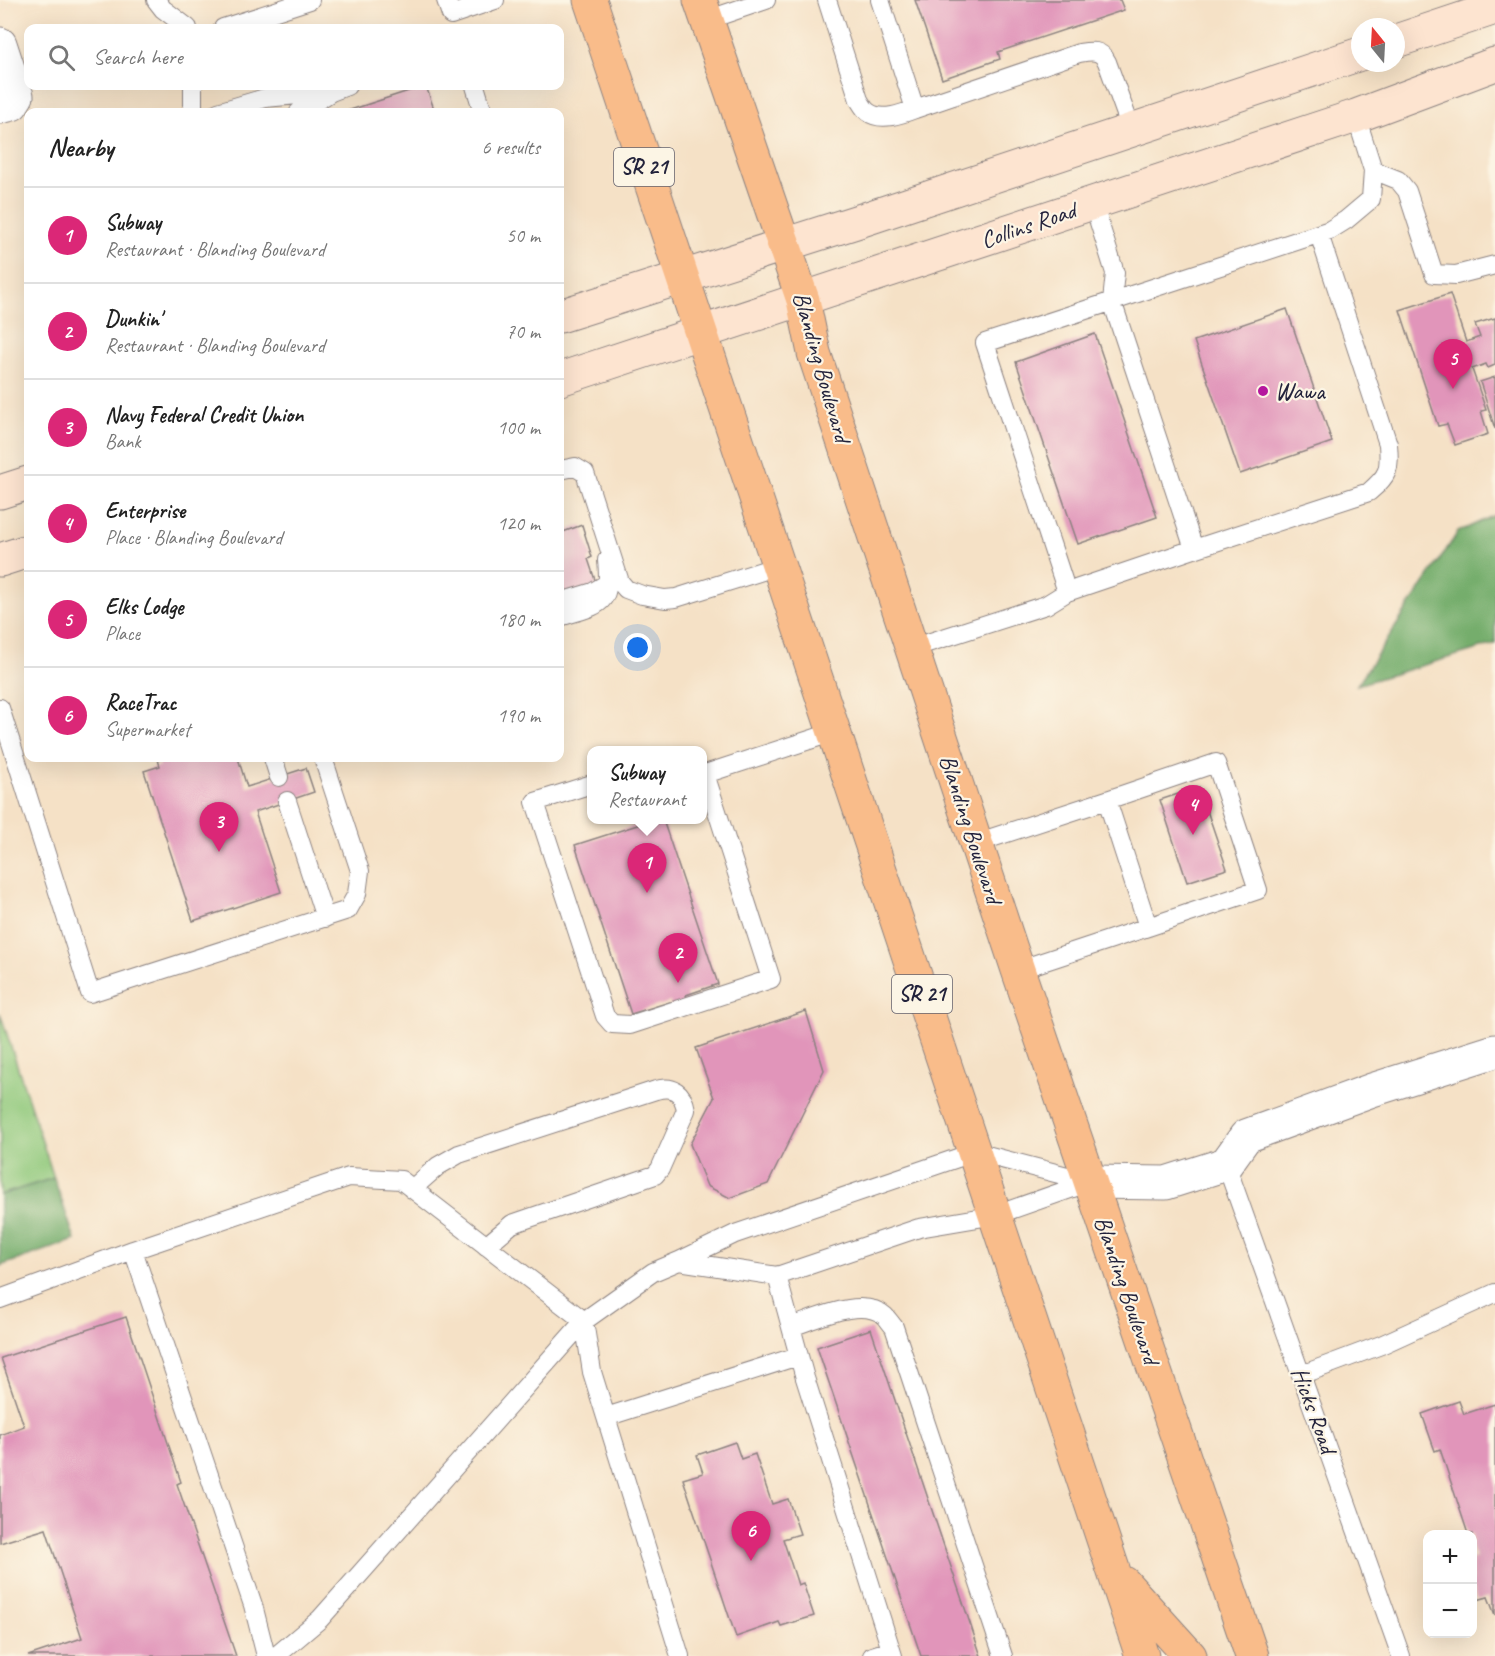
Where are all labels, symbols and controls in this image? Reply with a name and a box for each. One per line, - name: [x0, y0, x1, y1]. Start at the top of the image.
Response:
- north arrow: [1351, 18, 1405, 72]
- search box: [24, 24, 564, 90]
- icon: search: [45, 41, 78, 74]
- text: Search here: [93, 43, 183, 71]
- text: Nearby: [48, 131, 113, 164]
- text: 6 results: [481, 135, 540, 160]
- road number: SR 21: [614, 148, 674, 186]
- street label: Collins Road: [977, 194, 1083, 255]
- text: Subway: [105, 209, 161, 237]
- text: 1: [63, 223, 72, 248]
- text: 50 m: [506, 223, 540, 248]
- text: Restaurant · Blanding Boulevard: [105, 237, 325, 262]
- street label: Blanding Boulevard: [786, 289, 859, 449]
- text: Dunkin': [105, 305, 161, 333]
- text: 2: [63, 319, 72, 344]
- text: 70 m: [506, 319, 540, 344]
- text: Restaurant · Blanding Boulevard: [105, 333, 325, 358]
- pin: 5: [1434, 340, 1472, 389]
- place label: Wawa: [1275, 376, 1326, 406]
- marker: Wawa: [1256, 384, 1270, 398]
- text: Navy Federal Credit Union: [105, 401, 303, 429]
- text: 3: [63, 415, 72, 440]
- text: 100 m: [497, 415, 540, 440]
- text: Bank: [105, 429, 140, 454]
- text: Enterprise: [105, 497, 185, 525]
- text: 4: [63, 511, 72, 536]
- text: 120 m: [497, 511, 540, 536]
- text: Place · Blanding Boulevard: [105, 525, 282, 550]
- text: Elks Lodge: [105, 593, 183, 621]
- text: 5: [63, 607, 72, 632]
- text: 180 m: [497, 607, 540, 632]
- text: Place: [105, 621, 140, 646]
- your location: [623, 633, 652, 662]
- text: RaceTrac: [105, 689, 176, 717]
- text: 6: [63, 703, 72, 728]
- text: 190 m: [497, 703, 540, 728]
- text: Supermarket: [105, 717, 190, 742]
- popup: [587, 746, 707, 824]
- street label: Blanding Boulevard: [933, 751, 1010, 911]
- text: Subway: [608, 759, 664, 787]
- pin: 4: [1174, 786, 1212, 835]
- text: Restaurant: [608, 787, 686, 812]
- pin: 3: [200, 802, 238, 852]
- pin: 1: [628, 844, 666, 893]
- pin: 2: [658, 934, 698, 983]
- road number: SR 21: [892, 975, 952, 1013]
- street label: Blanding Boulevard: [1088, 1212, 1168, 1371]
- street label: Hicks Road: [1285, 1363, 1345, 1460]
- pin: 6: [732, 1512, 771, 1561]
- map controls: [1423, 1530, 1477, 1638]
- button: +: [1423, 1530, 1477, 1584]
- button: −: [1423, 1584, 1477, 1638]

